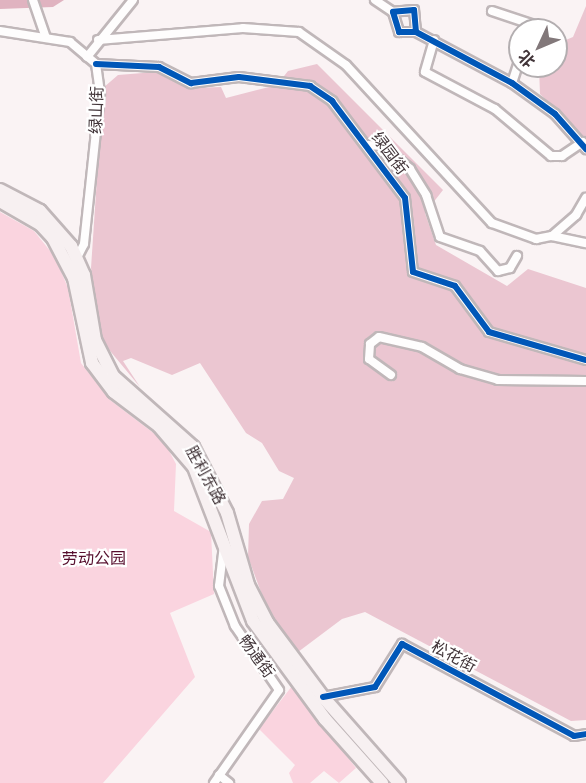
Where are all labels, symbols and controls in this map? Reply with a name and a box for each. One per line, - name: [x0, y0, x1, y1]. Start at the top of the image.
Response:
- north arrow: [508, 18, 568, 78]
- text: 北: [514, 47, 539, 72]
- street label: 绿山街: [86, 86, 106, 134]
- street label: 绿园街: [368, 128, 412, 178]
- street label: 胜利东路: [182, 442, 230, 508]
- park label: 劳动公园: [62, 548, 126, 568]
- street label: 畅通街: [235, 631, 279, 681]
- street label: 松花街: [428, 636, 480, 676]

